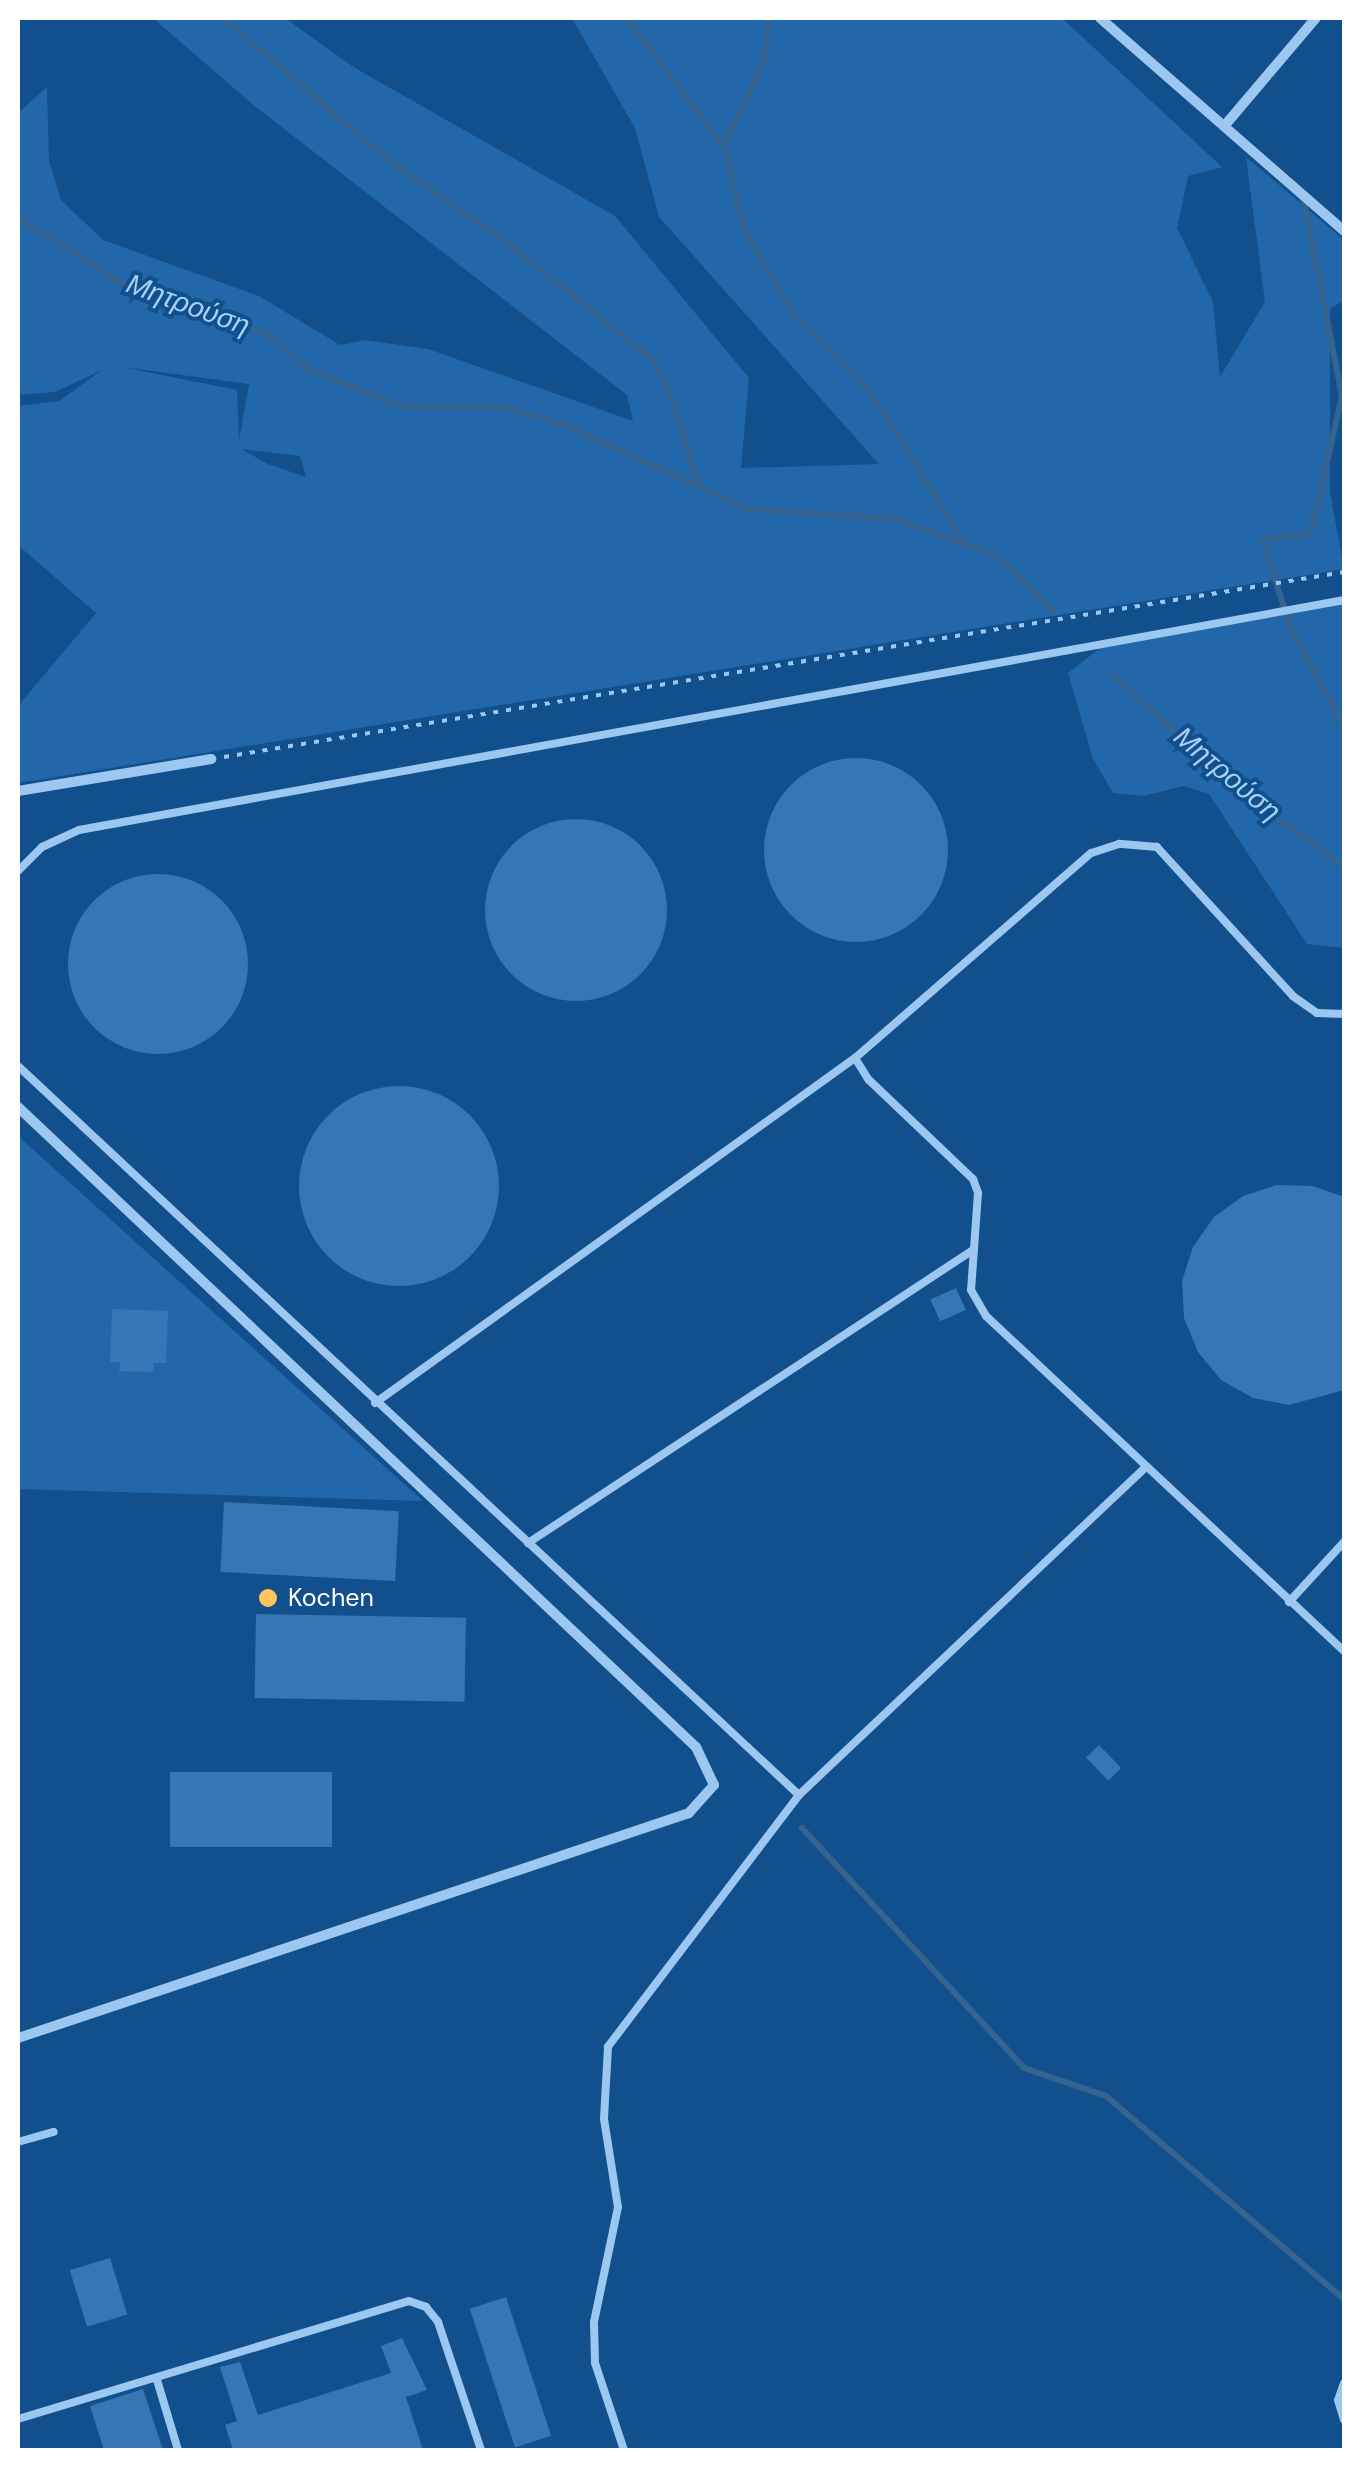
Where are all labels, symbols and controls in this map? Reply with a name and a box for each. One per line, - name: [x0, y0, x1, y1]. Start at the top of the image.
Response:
- water label: Μητρούση: [122, 267, 254, 343]
- water label: Μητρούση: [1167, 720, 1287, 828]
- place label: Kochen: [288, 1583, 374, 1613]
- marker: Kochen: [257, 1587, 279, 1609]

